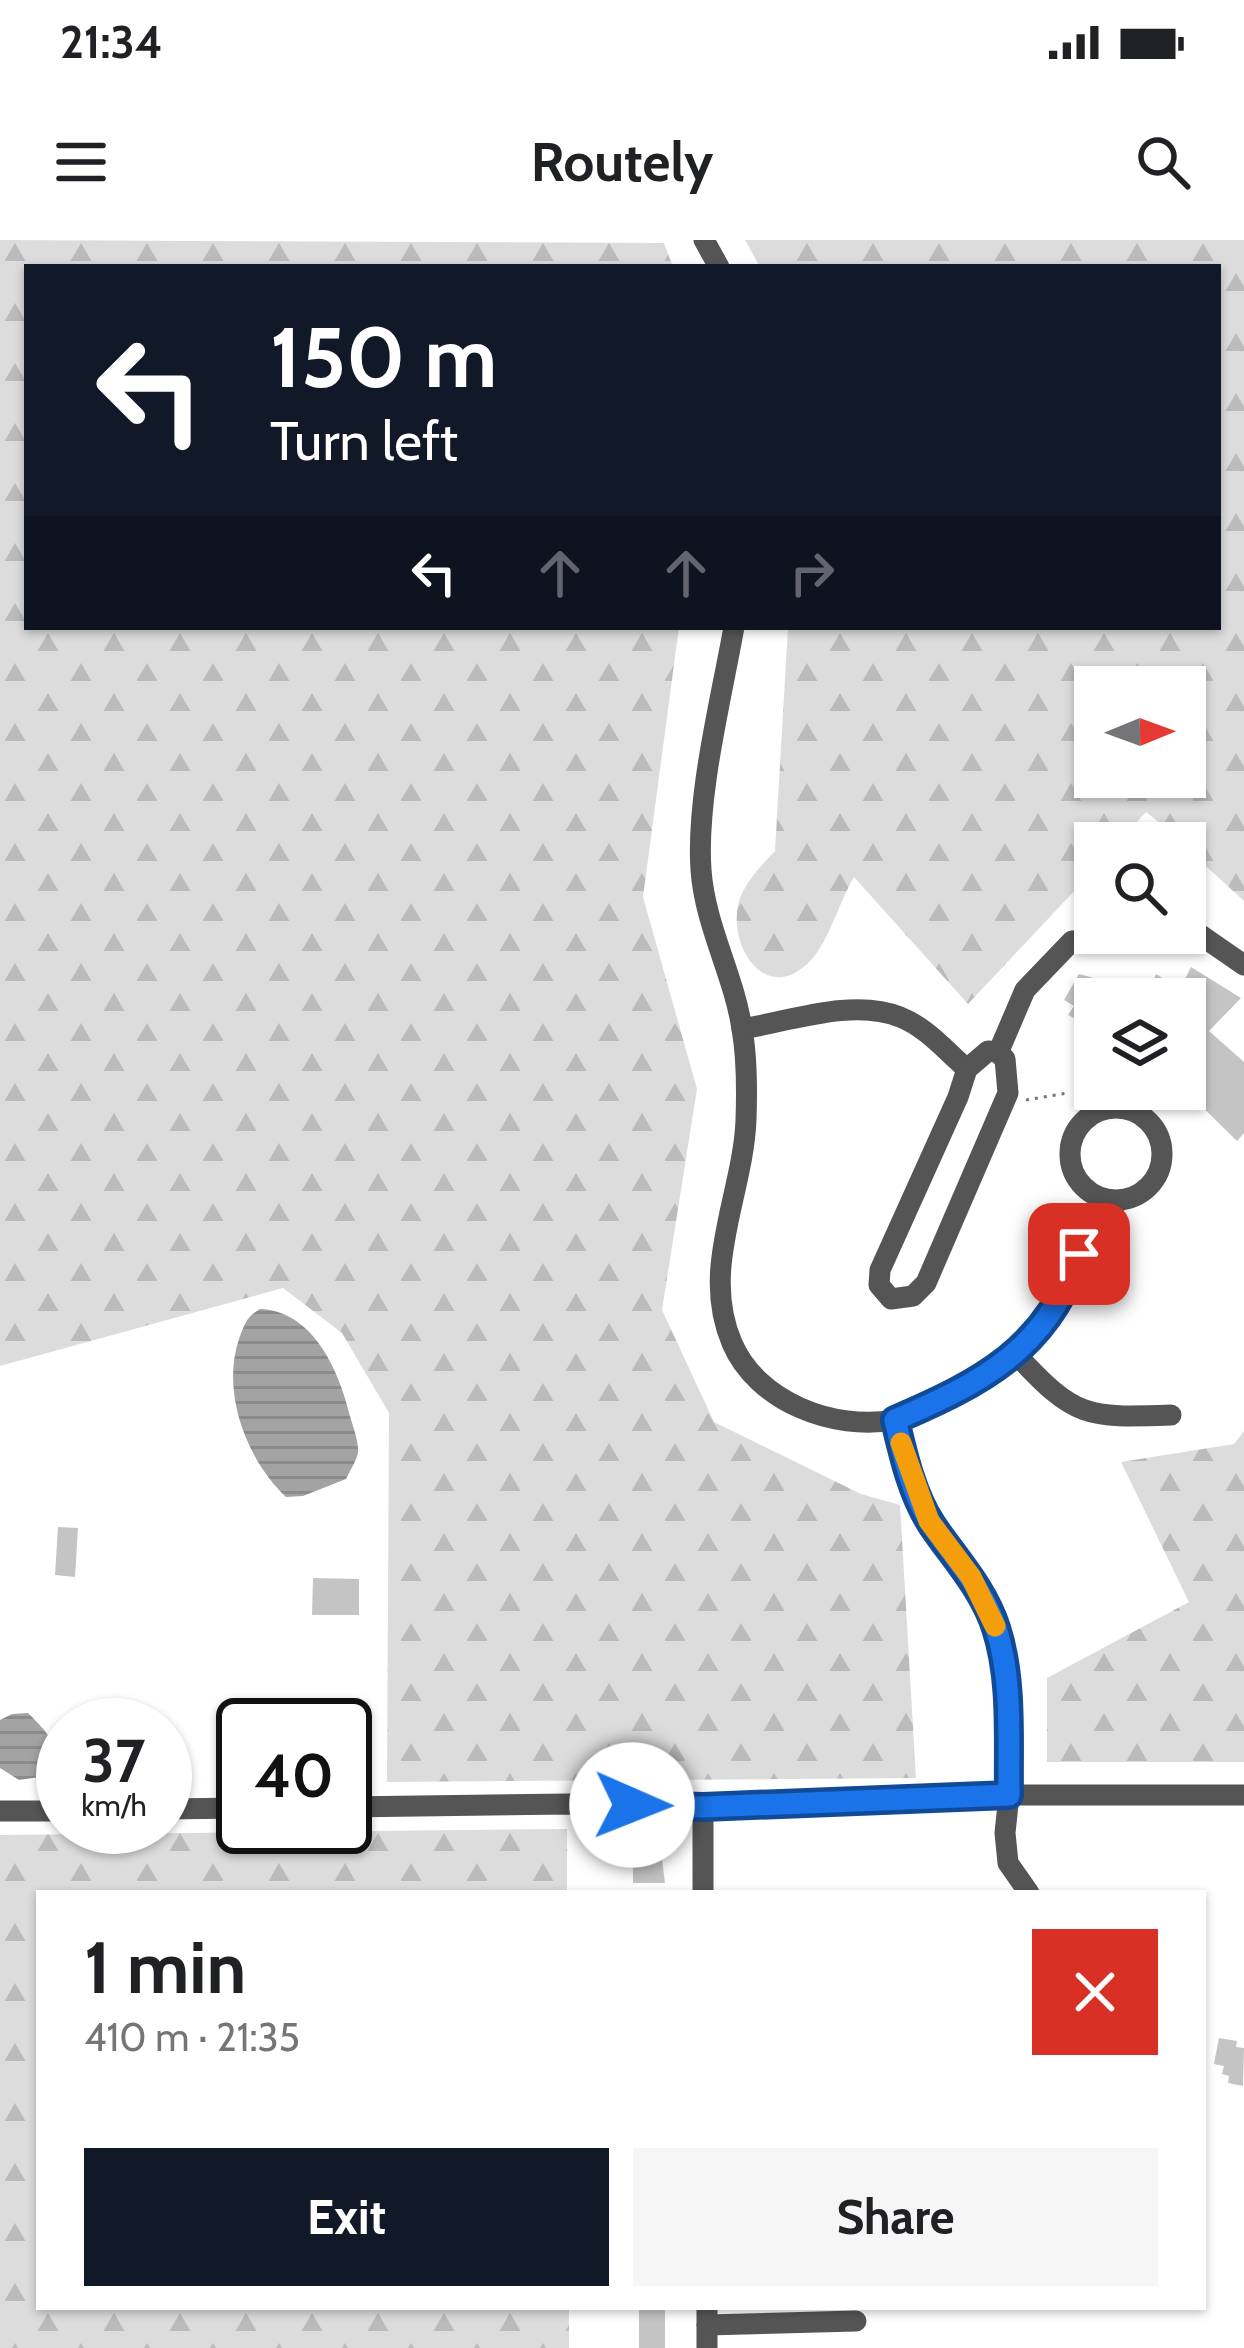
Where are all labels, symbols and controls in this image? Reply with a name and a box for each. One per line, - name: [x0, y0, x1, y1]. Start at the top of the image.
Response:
- text: 21:34: [60, 15, 163, 69]
- icon: menu: [48, 129, 114, 195]
- text: Routely: [531, 129, 713, 195]
- icon: search: [1130, 129, 1196, 195]
- text: 150 m: [270, 306, 497, 408]
- icon: left: [72, 312, 228, 468]
- text: Turn left: [270, 408, 458, 474]
- icon: left: [401, 540, 467, 606]
- icon: ahead: [527, 540, 593, 606]
- icon: ahead: [653, 540, 719, 606]
- icon: right: [779, 540, 845, 606]
- north arrow: [1074, 666, 1206, 798]
- map controls: [1074, 666, 1206, 1110]
- button: search: [1074, 822, 1206, 954]
- button: layers: [1074, 978, 1206, 1110]
- pin: [1028, 1203, 1130, 1305]
- icon: arrive: [1046, 1221, 1112, 1287]
- speed limit sign: 40: [216, 1698, 372, 1854]
- text: 37: [83, 1724, 145, 1797]
- position arrow: [569, 1742, 695, 1868]
- text: km/h: [81, 1787, 147, 1824]
- text: 1 min: [84, 1924, 246, 2011]
- button: close: [1032, 1929, 1158, 2055]
- text: 410 m · 21:35: [84, 2013, 300, 2061]
- button: Exit: [84, 2148, 609, 2286]
- button: Share: [633, 2148, 1158, 2286]

